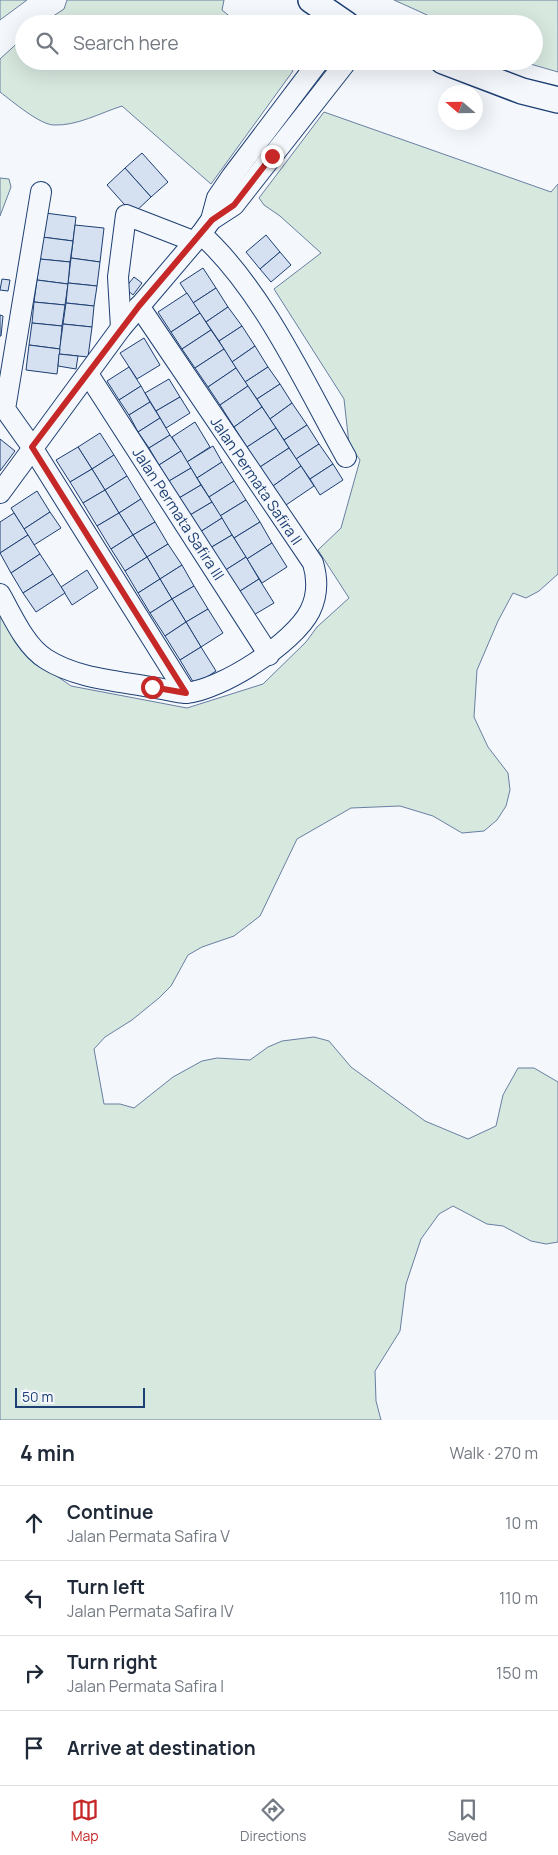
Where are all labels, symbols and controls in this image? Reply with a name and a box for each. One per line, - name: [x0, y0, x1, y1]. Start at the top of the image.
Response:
- search box: [15, 15, 543, 70]
- icon: search: [33, 29, 61, 57]
- text: Search here: [73, 30, 179, 56]
- north arrow: [438, 85, 483, 130]
- route end: [261, 145, 284, 168]
- street label: Jalan Permata Safira II: [206, 412, 307, 549]
- street label: Jalan Permata Safira III: [128, 443, 229, 584]
- route start: [141, 676, 164, 699]
- scale bar: [15, 1385, 145, 1408]
- text: 50 m: [22, 1387, 53, 1406]
- text: 4 min: [20, 1439, 75, 1467]
- text: Walk · 270 m: [449, 1442, 538, 1464]
- text: Continue: [67, 1499, 153, 1525]
- icon: ahead: [20, 1509, 48, 1537]
- text: 10 m: [505, 1512, 538, 1534]
- text: Jalan Permata Safira V: [67, 1525, 230, 1547]
- text: Turn left: [67, 1574, 145, 1600]
- icon: left: [20, 1584, 48, 1612]
- text: 110 m: [499, 1587, 538, 1609]
- text: Jalan Permata Safira IV: [67, 1600, 234, 1622]
- text: Turn right: [67, 1649, 157, 1675]
- icon: right: [20, 1659, 48, 1687]
- text: 150 m: [496, 1662, 538, 1684]
- text: Jalan Permata Safira I: [67, 1675, 224, 1697]
- icon: arrive: [20, 1734, 48, 1762]
- text: Arrive at destination: [67, 1735, 256, 1761]
- tab: Map: [71, 1796, 99, 1845]
- tab: Directions: [240, 1796, 306, 1845]
- tab: Saved: [448, 1796, 487, 1845]

